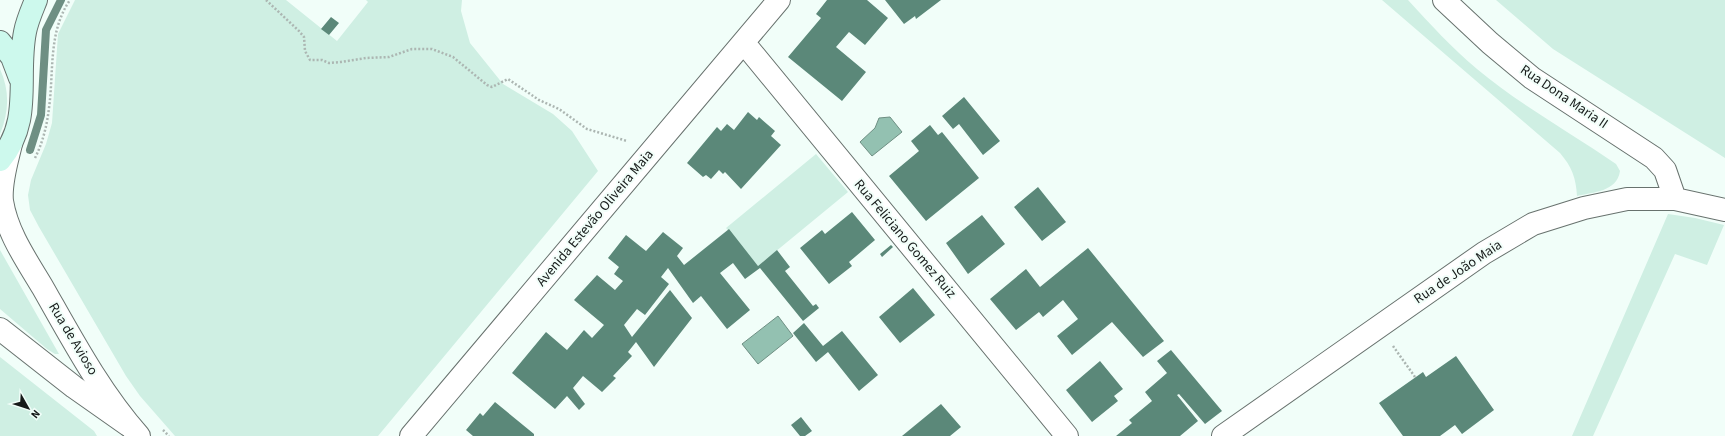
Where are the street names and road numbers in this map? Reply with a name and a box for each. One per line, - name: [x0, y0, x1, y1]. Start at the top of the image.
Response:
- street label: Rua Dona Maria II: [1516, 60, 1612, 134]
- street label: Avenida Estevão Oliveira Maia: [532, 145, 658, 291]
- street label: Rua Feliciano Gomez Ruiz: [849, 175, 961, 303]
- street label: Rua de João Maia: [1410, 235, 1506, 309]
- street label: Rua de Avioso: [43, 299, 103, 379]

